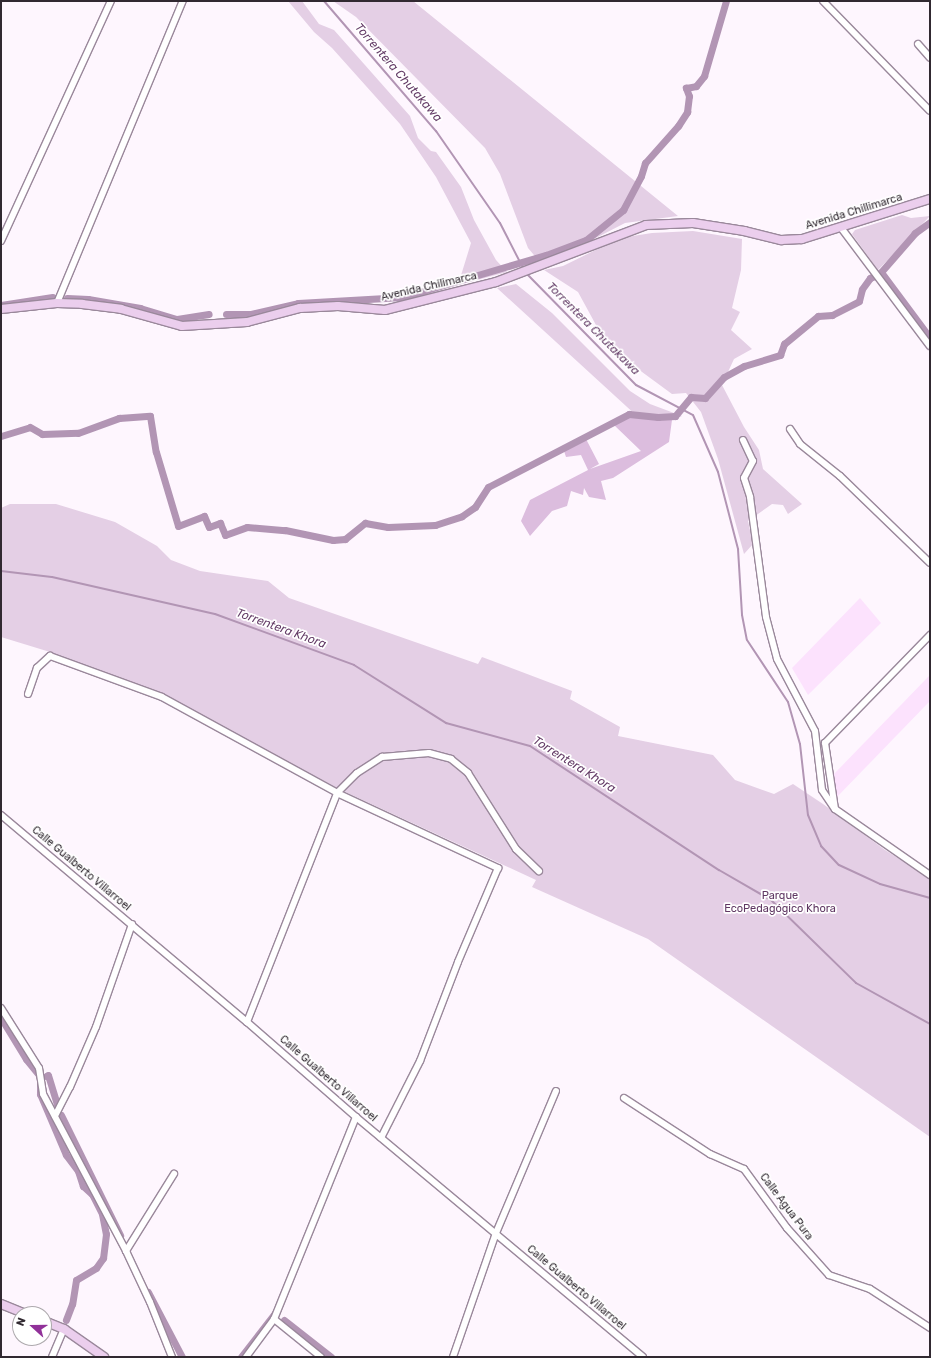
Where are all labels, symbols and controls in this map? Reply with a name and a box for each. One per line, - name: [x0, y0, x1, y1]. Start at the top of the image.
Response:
- water label: Torrentera Chutakawa: [351, 21, 445, 125]
- street label: Avenida Chillimarca: [804, 191, 904, 233]
- street label: Avenida Chilimarca: [380, 270, 478, 304]
- water label: Torrentera Chutakawa: [543, 279, 643, 379]
- water label: Torrentera Khora: [234, 606, 328, 652]
- water label: Torrentera Khora: [530, 734, 618, 796]
- street label: Calle Gualberto Villarroel: [29, 824, 133, 914]
- park label: Parque EcoPedagógico Khora: [724, 890, 836, 916]
- street label: Calle Gualberto Villarroel: [276, 1033, 380, 1125]
- street label: Calle Agua Pura: [756, 1171, 816, 1243]
- street label: Calle Gualberto Villarroel: [524, 1243, 628, 1333]
- north arrow: [12, 1306, 52, 1346]
- text: N: [14, 1316, 29, 1328]

